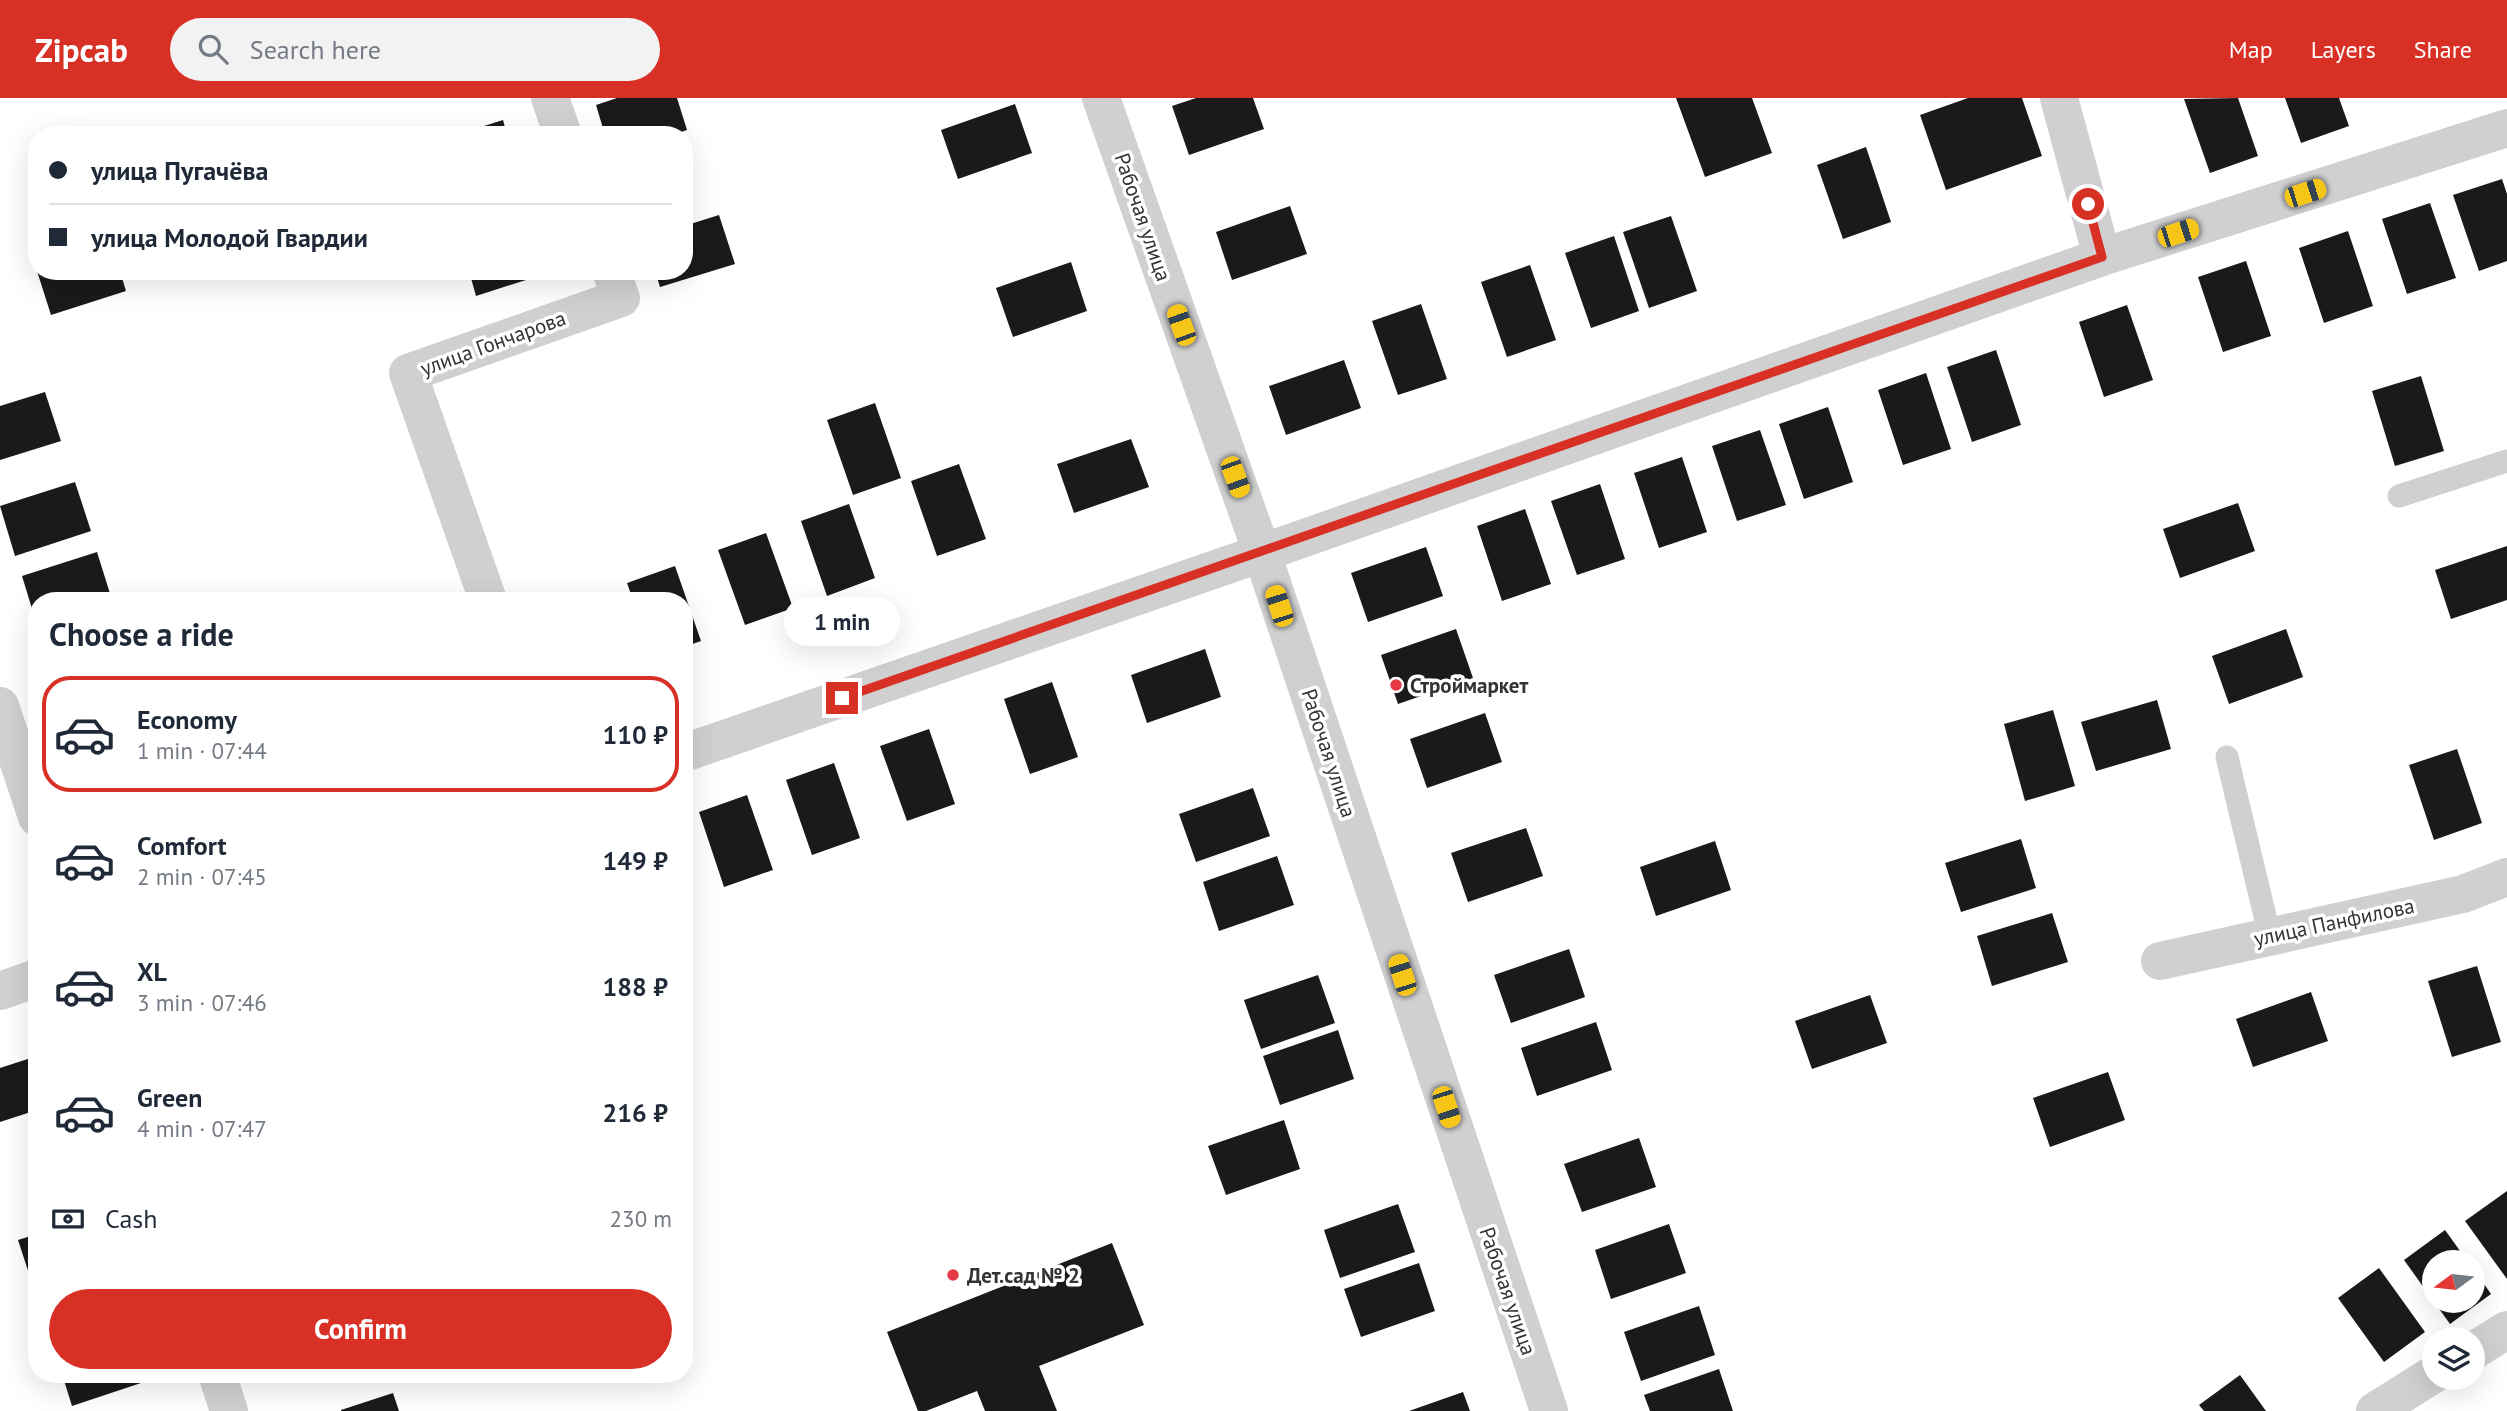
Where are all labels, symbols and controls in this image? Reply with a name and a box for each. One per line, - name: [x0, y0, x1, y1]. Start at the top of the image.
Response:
- search box: [170, 18, 660, 81]
- text: Zipcab: [35, 28, 128, 71]
- icon: search: [194, 30, 232, 68]
- text: Search here: [250, 33, 381, 66]
- text: Map: [2229, 34, 2273, 65]
- text: Layers: [2311, 34, 2376, 65]
- text: Share: [2414, 34, 2472, 65]
- street label: Рабочая улица: [1108, 149, 1178, 285]
- text: улица Пугачёва: [91, 154, 268, 187]
- car: [2282, 177, 2329, 209]
- route start: [2072, 188, 2104, 220]
- car: [2155, 217, 2202, 249]
- text: улица Молодой Гвардии: [91, 221, 368, 254]
- car: [1164, 302, 1199, 348]
- street label: улица Гончарова: [417, 304, 569, 382]
- car: [1218, 454, 1253, 500]
- car: [1263, 583, 1296, 629]
- callout: 1 min: [784, 596, 900, 646]
- text: 1 min: [814, 607, 870, 636]
- text: Choose a ride: [49, 613, 234, 655]
- place label: Строймаркет: [1410, 672, 1528, 699]
- marker: Строймаркет: [1388, 677, 1404, 693]
- route end: [826, 682, 858, 714]
- street label: Рабочая улица: [1296, 685, 1362, 821]
- icon: car: [53, 703, 116, 766]
- text: Economy: [137, 703, 237, 736]
- text: 110 ₽: [602, 718, 668, 751]
- text: 1 min · 07:44: [137, 736, 267, 765]
- icon: car: [53, 829, 116, 892]
- text: Comfort: [137, 829, 227, 862]
- text: 149 ₽: [602, 844, 668, 877]
- text: 2 min · 07:45: [137, 862, 267, 891]
- street label: улица Панфилова: [2251, 892, 2417, 952]
- car: [1386, 952, 1419, 998]
- icon: car: [53, 955, 116, 1018]
- text: XL: [137, 955, 167, 988]
- text: 188 ₽: [602, 970, 668, 1003]
- text: 3 min · 07:46: [137, 988, 267, 1017]
- icon: car: [53, 1081, 116, 1144]
- text: Green: [137, 1081, 202, 1114]
- car: [1430, 1084, 1463, 1130]
- text: 216 ₽: [602, 1096, 668, 1129]
- text: 4 min · 07:47: [137, 1114, 267, 1143]
- icon: cash: [49, 1200, 87, 1238]
- text: Cash: [105, 1202, 157, 1235]
- text: 230 m: [610, 1204, 672, 1233]
- street label: Рабочая улица: [1473, 1223, 1543, 1359]
- north arrow: [2422, 1250, 2485, 1312]
- map controls: [2422, 1250, 2485, 1390]
- place label: Дет.сад № 2: [967, 1262, 1080, 1289]
- marker: Дет.сад № 2: [945, 1267, 961, 1283]
- button: Confirm: [49, 1289, 672, 1369]
- button: layers: [2422, 1327, 2485, 1390]

